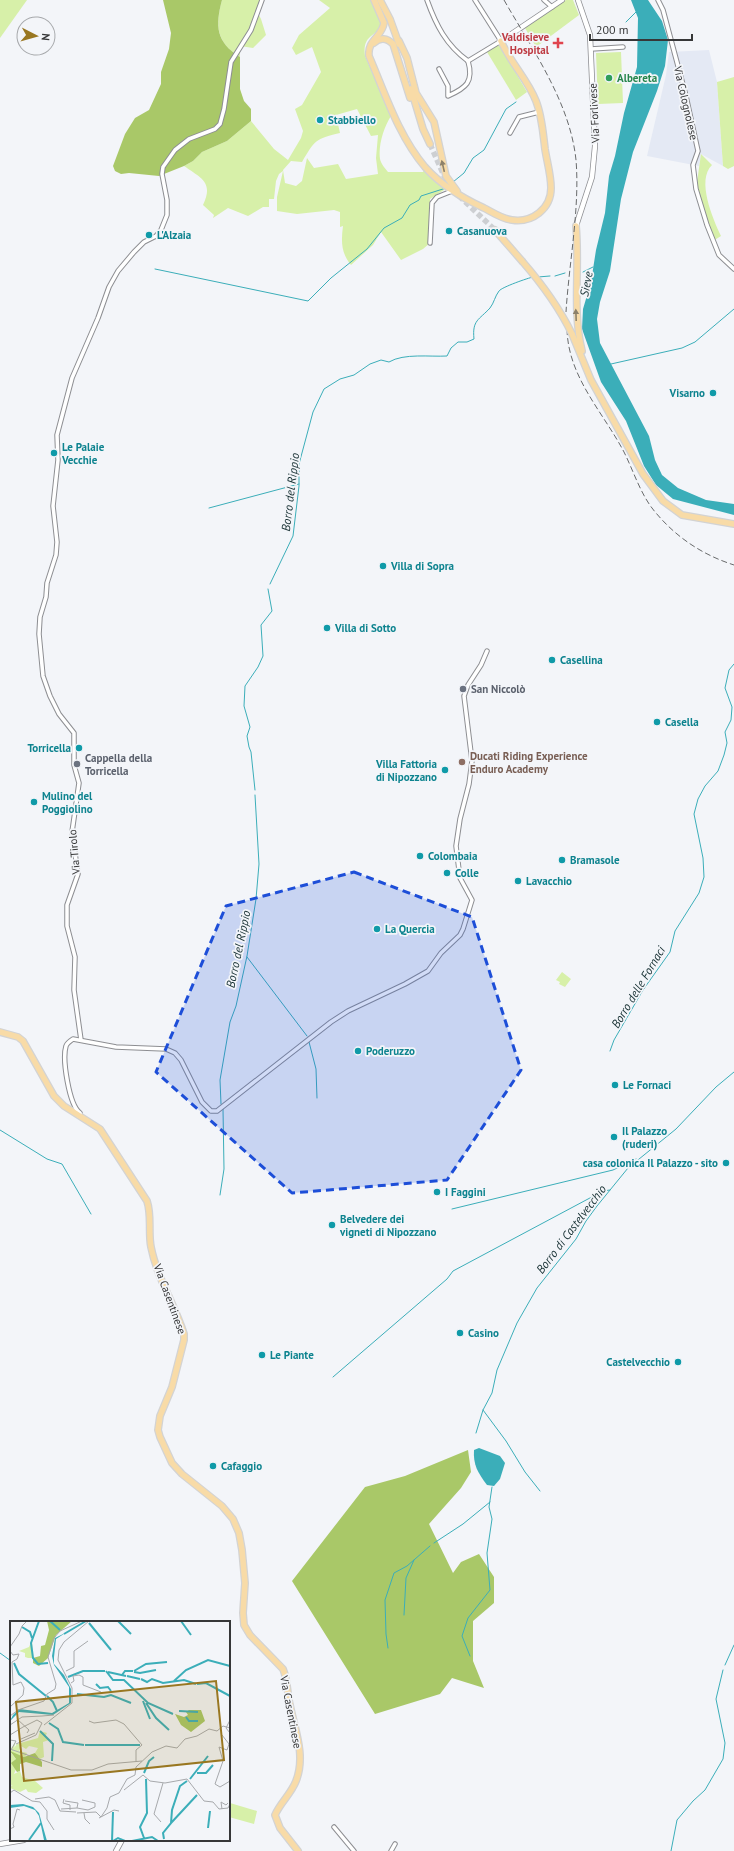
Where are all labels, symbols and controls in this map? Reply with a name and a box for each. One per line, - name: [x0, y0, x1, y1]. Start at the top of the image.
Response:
- north arrow: [16, 16, 56, 56]
- scale bar: [590, 16, 692, 42]
- text: 200 m: [596, 22, 629, 37]
- place label: Valdisieve Hospital: [501, 30, 550, 57]
- text: N: [39, 33, 53, 41]
- marker: Valdisieve Hospital: [552, 37, 564, 49]
- street label: Via Colognolese: [670, 64, 701, 142]
- place label: Albereta: [617, 71, 657, 85]
- marker: Albereta: [604, 73, 614, 83]
- street label: Via Forlivese: [585, 82, 603, 144]
- place label: Stabbiello: [328, 113, 376, 127]
- marker: Stabbiello: [315, 115, 325, 125]
- one-way arrow: [440, 160, 446, 173]
- place label: Casanuova: [457, 224, 507, 238]
- marker: Casanuova: [444, 226, 454, 236]
- place label: L'Alzaia: [157, 228, 191, 242]
- marker: L'Alzaia: [144, 230, 154, 240]
- water label: Sieve: [576, 270, 596, 298]
- one-way arrow: [573, 309, 580, 321]
- place label: Visarno: [669, 386, 705, 400]
- marker: Visarno: [708, 388, 718, 398]
- place label: Le Palaie Vecchie: [61, 440, 105, 467]
- marker: Le Palaie Vecchie: [49, 448, 59, 458]
- water label: Borro del Rippio: [278, 452, 302, 532]
- place label: Villa di Sopra: [390, 559, 454, 573]
- marker: Villa di Sopra: [378, 561, 388, 571]
- place label: Villa di Sotto: [334, 621, 396, 635]
- marker: Villa di Sotto: [322, 623, 332, 633]
- place label: Casellina: [560, 653, 603, 667]
- marker: Casellina: [547, 655, 557, 665]
- place label: San Niccolò: [471, 682, 526, 696]
- marker: San Niccolò: [458, 684, 468, 694]
- place label: Casella: [665, 715, 699, 729]
- marker: Casella: [652, 717, 662, 727]
- place label: Torricella: [27, 741, 71, 755]
- marker: Torricella: [74, 743, 84, 753]
- place label: Ducati Riding Experience Enduro Academy: [470, 749, 588, 776]
- place label: Cappella della Torricella: [85, 751, 152, 778]
- place label: Villa Fattoria di Nipozzano: [375, 757, 437, 784]
- marker: Ducati Riding Experience Enduro Academy: [457, 757, 467, 767]
- marker: Cappella della Torricella: [72, 759, 82, 769]
- marker: Villa Fattoria di Nipozzano: [440, 765, 450, 775]
- place label: Mulino del Poggiolino: [42, 789, 93, 816]
- marker: Mulino del Poggiolino: [29, 797, 39, 807]
- street label: Via Tirolo: [65, 829, 83, 876]
- place label: Colombaia: [428, 849, 477, 863]
- marker: Colombaia: [415, 851, 425, 861]
- place label: Bramasole: [570, 853, 620, 867]
- marker: Bramasole: [557, 855, 567, 865]
- place label: Colle: [455, 866, 479, 880]
- marker: Colle: [442, 868, 452, 878]
- place label: Lavacchio: [526, 874, 572, 888]
- marker: Lavacchio: [513, 876, 523, 886]
- water label: Borro del Rippio: [222, 909, 254, 989]
- place label: La Quercia: [385, 922, 435, 936]
- marker: La Quercia: [372, 924, 382, 934]
- water label: Borro delle Fornaci: [608, 943, 669, 1031]
- place label: Poderuzzo: [366, 1044, 415, 1058]
- marker: Poderuzzo: [353, 1046, 363, 1056]
- place label: Le Fornaci: [623, 1078, 671, 1092]
- marker: Le Fornaci: [610, 1080, 620, 1090]
- place label: Il Palazzo (ruderi): [622, 1124, 667, 1151]
- marker: Il Palazzo (ruderi): [609, 1132, 619, 1142]
- place label: casa colonica Il Palazzo - sito: [583, 1156, 718, 1170]
- marker: casa colonica Il Palazzo - sito: [721, 1158, 731, 1168]
- water label: Borro di Castelvecchio: [533, 1182, 609, 1276]
- place label: I Faggini: [445, 1185, 486, 1199]
- marker: I Faggini: [432, 1187, 442, 1197]
- place label: Belvedere dei vigneti di Nipozzano: [339, 1212, 436, 1239]
- marker: Belvedere dei vigneti di Nipozzano: [327, 1220, 337, 1230]
- street label: Via Casentinese: [150, 1261, 189, 1336]
- place label: Casino: [468, 1326, 499, 1340]
- marker: Casino: [455, 1328, 465, 1338]
- place label: Le Piante: [270, 1348, 314, 1362]
- marker: Le Piante: [257, 1350, 267, 1360]
- place label: Castelvecchio: [606, 1355, 670, 1369]
- marker: Castelvecchio: [673, 1357, 683, 1367]
- place label: Cafaggio: [221, 1459, 262, 1473]
- marker: Cafaggio: [208, 1461, 218, 1471]
- inset map: [10, 1621, 230, 1841]
- street label: Via Casentinese: [277, 1673, 305, 1750]

